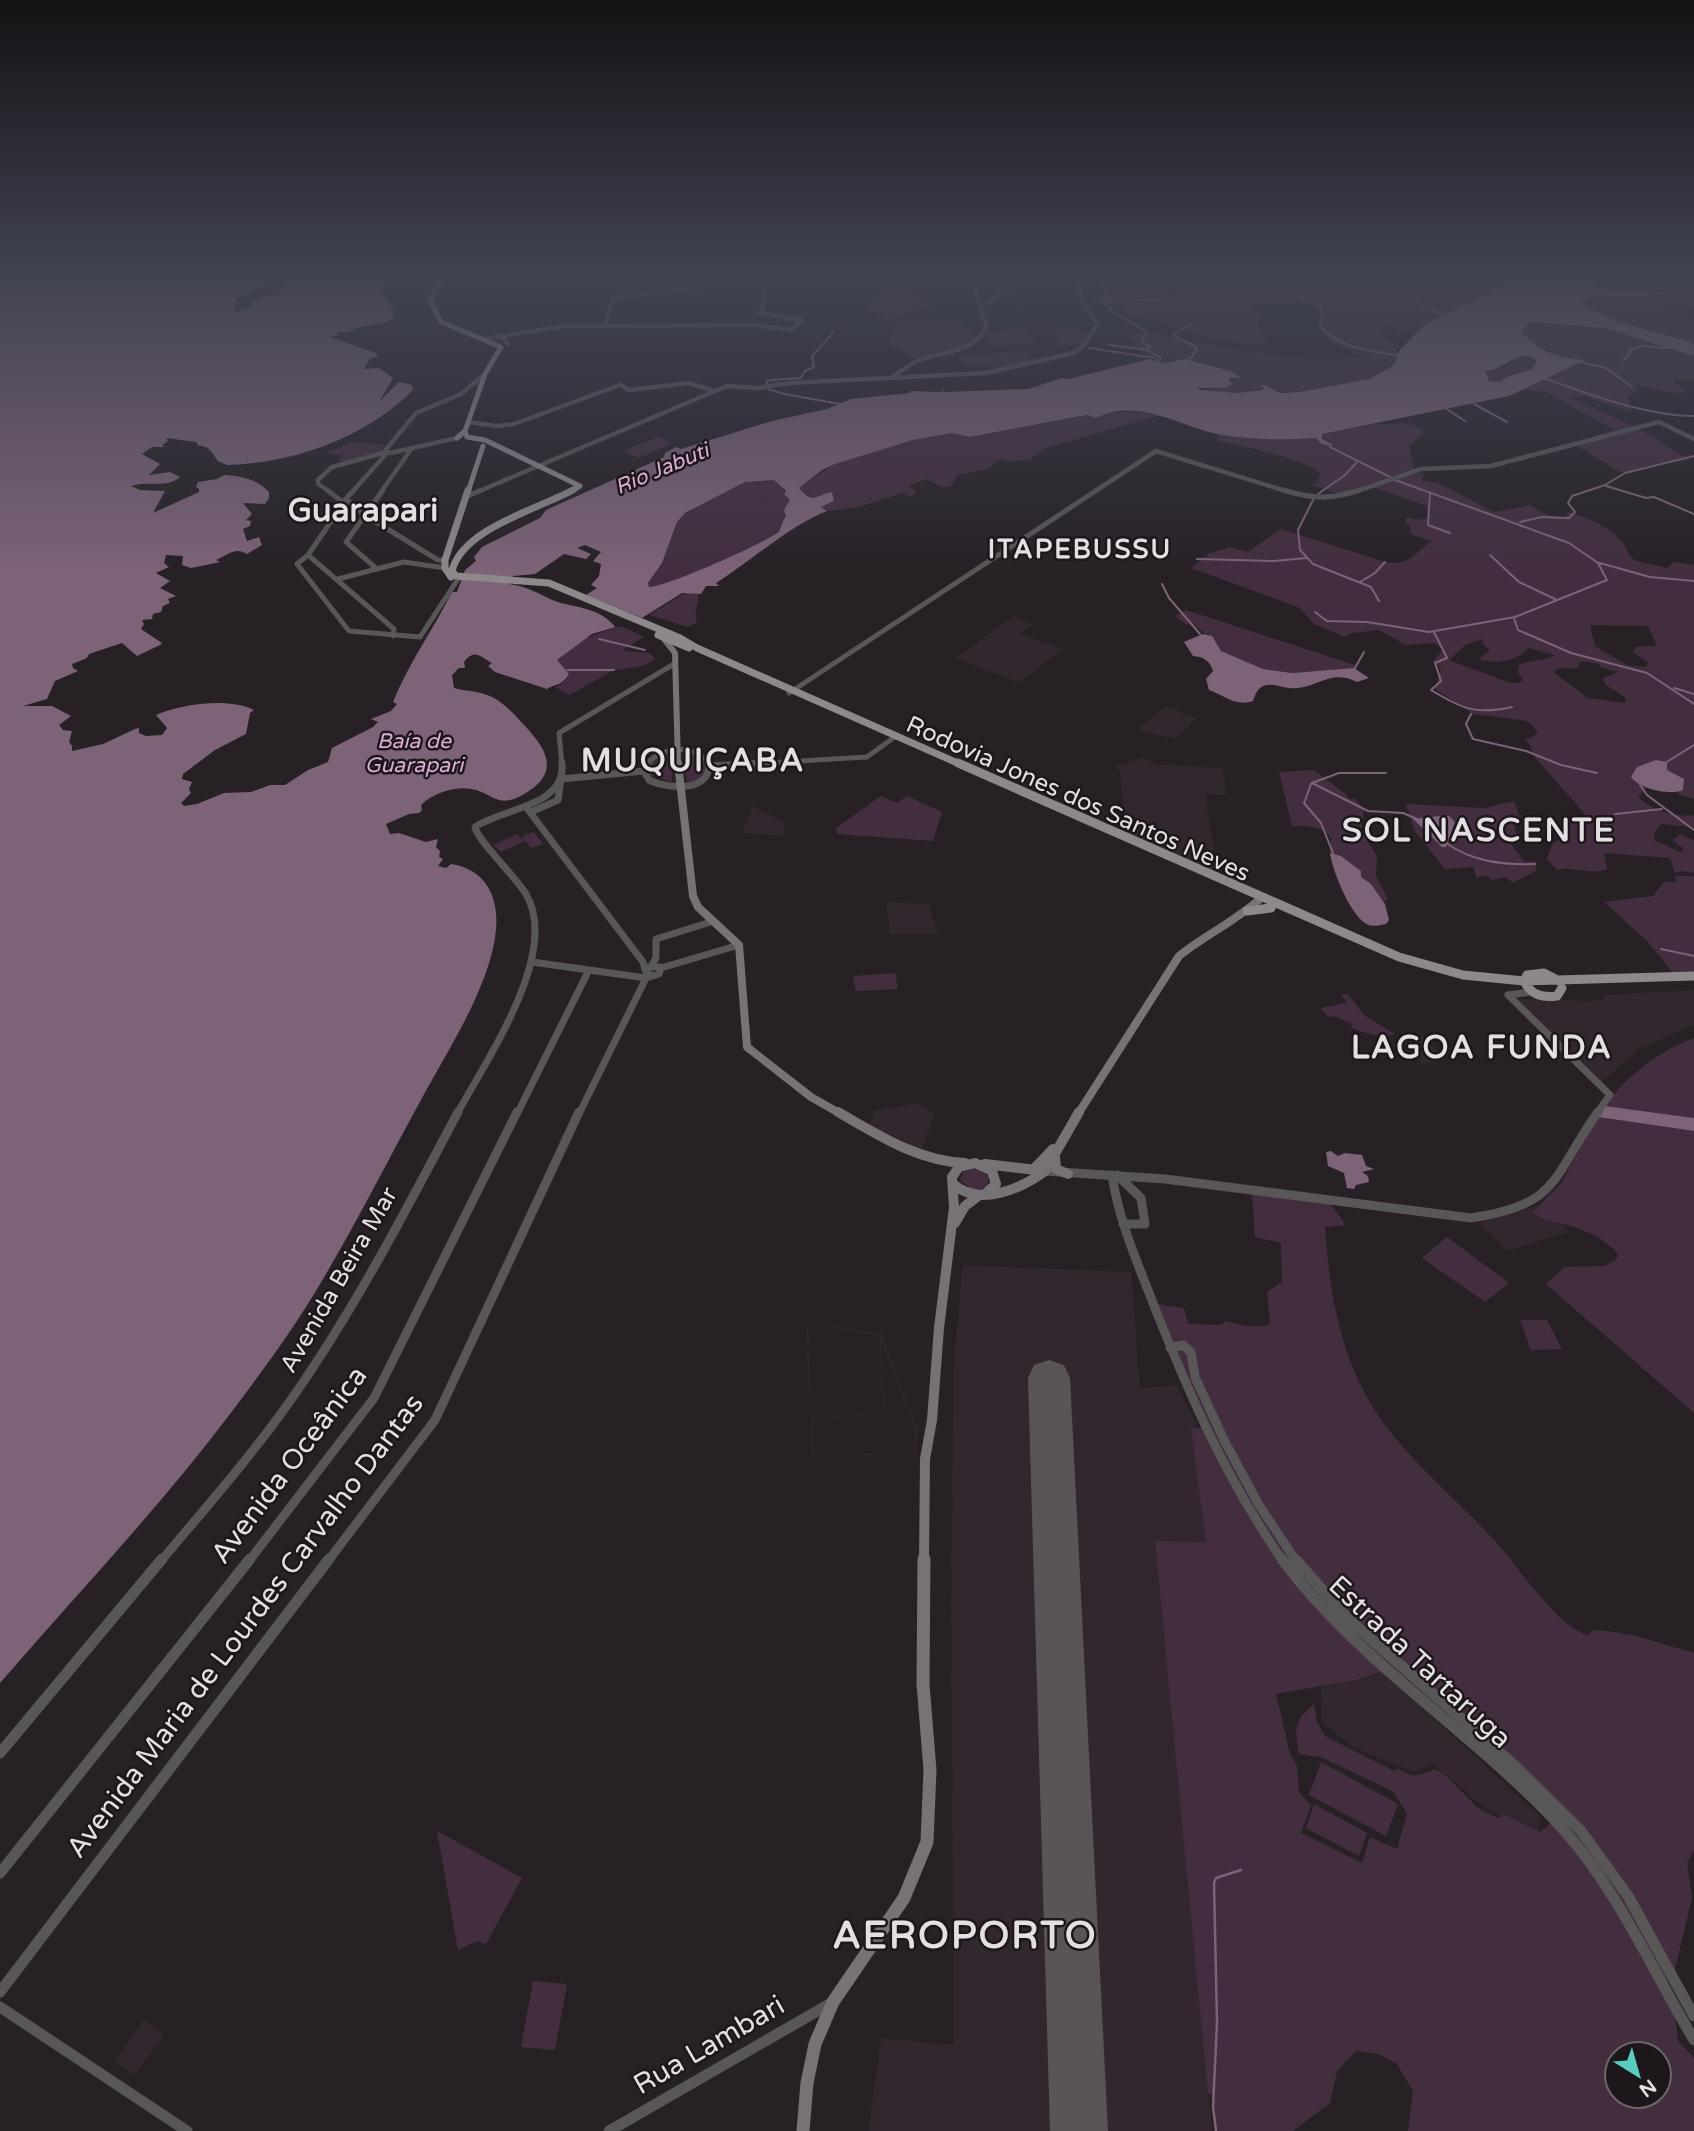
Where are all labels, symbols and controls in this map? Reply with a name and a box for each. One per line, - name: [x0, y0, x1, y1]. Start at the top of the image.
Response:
- water label: Rio Jabuti: [611, 437, 715, 500]
- district label: Guarapari: [288, 492, 438, 530]
- district label: ITAPEBUSSU: [988, 534, 1172, 565]
- street label: Rodovia Jones dos Santos Neves: [902, 710, 1254, 888]
- water label: Baía de Guarapari: [365, 729, 466, 778]
- district label: MUQUIÇABA: [581, 742, 805, 780]
- district label: SOL NASCENTE: [1342, 812, 1616, 850]
- district label: LAGOA FUNDA: [1351, 1029, 1613, 1067]
- street label: Avenida Beira Mar: [274, 1181, 404, 1378]
- street label: Avenida Oceânica: [204, 1360, 374, 1570]
- street label: Avenida Maria de Lourdes Carvalho Dantas: [59, 1387, 431, 1865]
- street label: Estrada Tartaruga: [1321, 1568, 1519, 1756]
- district label: AEROPORTO: [832, 1913, 1098, 1959]
- street label: Rua Lambari: [627, 1988, 791, 2102]
- north arrow: [1603, 2040, 1673, 2110]
- text: N: [1635, 2074, 1660, 2101]

